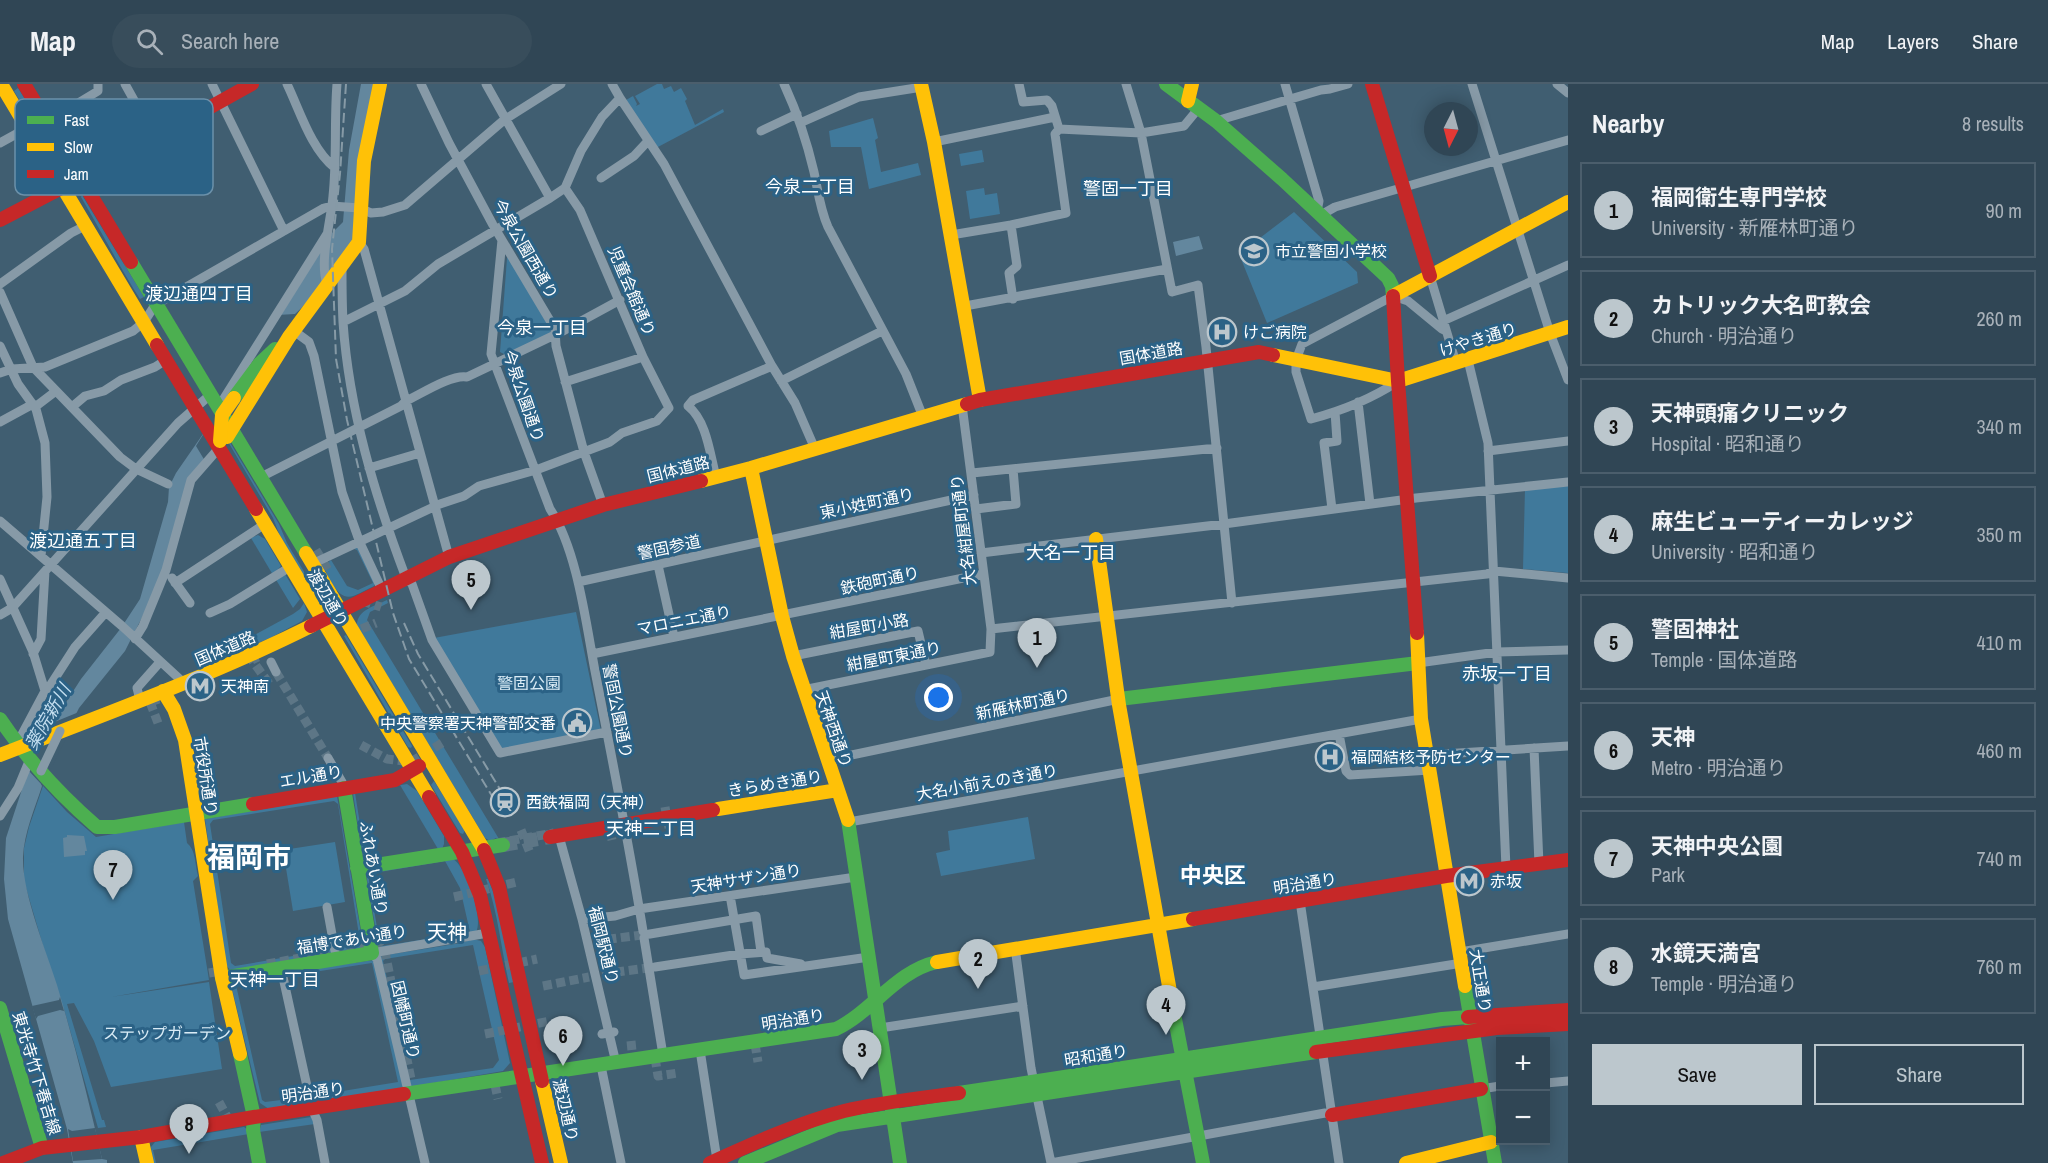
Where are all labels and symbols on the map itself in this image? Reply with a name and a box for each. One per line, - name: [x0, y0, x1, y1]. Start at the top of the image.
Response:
- legend: [15, 99, 213, 195]
- north arrow: [1424, 102, 1478, 156]
- text: Fast: [64, 109, 89, 131]
- text: Slow: [64, 136, 93, 158]
- text: Jam: [64, 163, 89, 185]
- district label: 今泉二丁目: [765, 174, 855, 199]
- district label: 警固一丁目: [1083, 176, 1173, 201]
- street label: 今泉公園西通り: [488, 195, 564, 303]
- school or university icon: 市立警固小学校: [1238, 235, 1270, 267]
- place label: 市立警固小学校: [1275, 240, 1387, 262]
- street label: 児童会館通り: [603, 243, 661, 339]
- district label: 渡辺通四丁目: [145, 281, 253, 306]
- district label: 今泉一丁目: [497, 315, 587, 340]
- hospital icon: けご病院: [1206, 316, 1238, 348]
- street label: けやき通り: [1437, 317, 1519, 361]
- place label: けご病院: [1243, 321, 1307, 343]
- street label: 国体道路: [1118, 337, 1184, 369]
- street label: 今泉公園通り: [498, 347, 550, 445]
- street label: 国体道路: [644, 451, 712, 487]
- street label: 大名紺屋町通り: [945, 473, 981, 587]
- street label: 東小姓町通り: [818, 482, 916, 524]
- district label: 渡辺通五丁目: [29, 528, 137, 553]
- street label: 警固参道: [635, 530, 703, 564]
- district label: 大名一丁目: [1026, 540, 1116, 565]
- pin: 5: [452, 560, 490, 610]
- street label: 鉄砲町通り: [839, 561, 921, 599]
- street label: 渡辺通り: [302, 565, 354, 631]
- street label: マロニエ通り: [635, 600, 733, 640]
- street label: 紺屋町小路: [828, 608, 910, 644]
- pin: 1: [1018, 618, 1056, 668]
- street label: 国体道路: [191, 625, 259, 671]
- street label: 紺屋町東通り: [845, 636, 943, 676]
- district label: 赤坂一丁目: [1462, 661, 1552, 686]
- street label: 警固公園通り: [598, 662, 638, 760]
- metro station icon: 天神南: [184, 670, 216, 702]
- park label: 警固公園: [497, 672, 561, 694]
- place label: 天神南: [221, 675, 269, 697]
- water label: 薬院新川: [19, 678, 77, 754]
- your location: [924, 683, 953, 712]
- street label: 新雁林町通り: [974, 683, 1072, 725]
- street label: 天神西通り: [811, 688, 857, 770]
- public building icon: 中央警察署天神警部交番: [561, 707, 593, 739]
- place label: 中央警察署天神警部交番: [380, 712, 556, 734]
- street label: 市役所通り: [189, 735, 223, 817]
- hospital icon: 福岡結核予防センター: [1314, 741, 1346, 773]
- place label: 福岡結核予防センター: [1351, 746, 1511, 768]
- street label: 大名小前えのき通り: [914, 759, 1060, 805]
- street label: エル通り: [278, 760, 344, 792]
- street label: きらめき通り: [726, 765, 824, 801]
- station icon: 西鉄福岡（天神）: [489, 786, 521, 818]
- place label: 西鉄福岡（天神）: [526, 791, 654, 813]
- district label: 天神二丁目: [606, 816, 696, 841]
- street label: ふれあい通り: [355, 819, 393, 917]
- district label: 福岡市: [207, 838, 291, 876]
- pin: 7: [94, 850, 132, 900]
- street label: 天神サザン通り: [689, 858, 803, 898]
- district label: 中央区: [1180, 860, 1246, 890]
- metro station icon: 赤坂: [1453, 865, 1485, 897]
- street label: 明治通り: [1272, 867, 1338, 899]
- place label: 赤坂: [1490, 870, 1522, 892]
- street label: 福岡駅通り: [584, 904, 624, 986]
- district label: 天神: [427, 918, 467, 945]
- street label: 福博であい通り: [295, 919, 409, 959]
- pin: 2: [958, 940, 998, 989]
- street label: 大正通り: [1465, 948, 1497, 1014]
- district label: 天神一丁目: [230, 967, 320, 992]
- street label: 因幡町通り: [386, 979, 426, 1061]
- pin: 4: [1146, 986, 1186, 1035]
- street label: 明治通り: [760, 1003, 826, 1035]
- street label: 東光寺竹下春吉線: [8, 1009, 66, 1137]
- pin: 6: [544, 1016, 582, 1066]
- park label: ステップガーデン: [103, 1022, 231, 1044]
- pin: 3: [842, 1030, 882, 1080]
- street label: 昭和通り: [1063, 1039, 1129, 1071]
- street label: 渡辺通り: [548, 1076, 584, 1144]
- street label: 明治通り: [280, 1077, 346, 1107]
- pin: 8: [170, 1104, 208, 1154]

